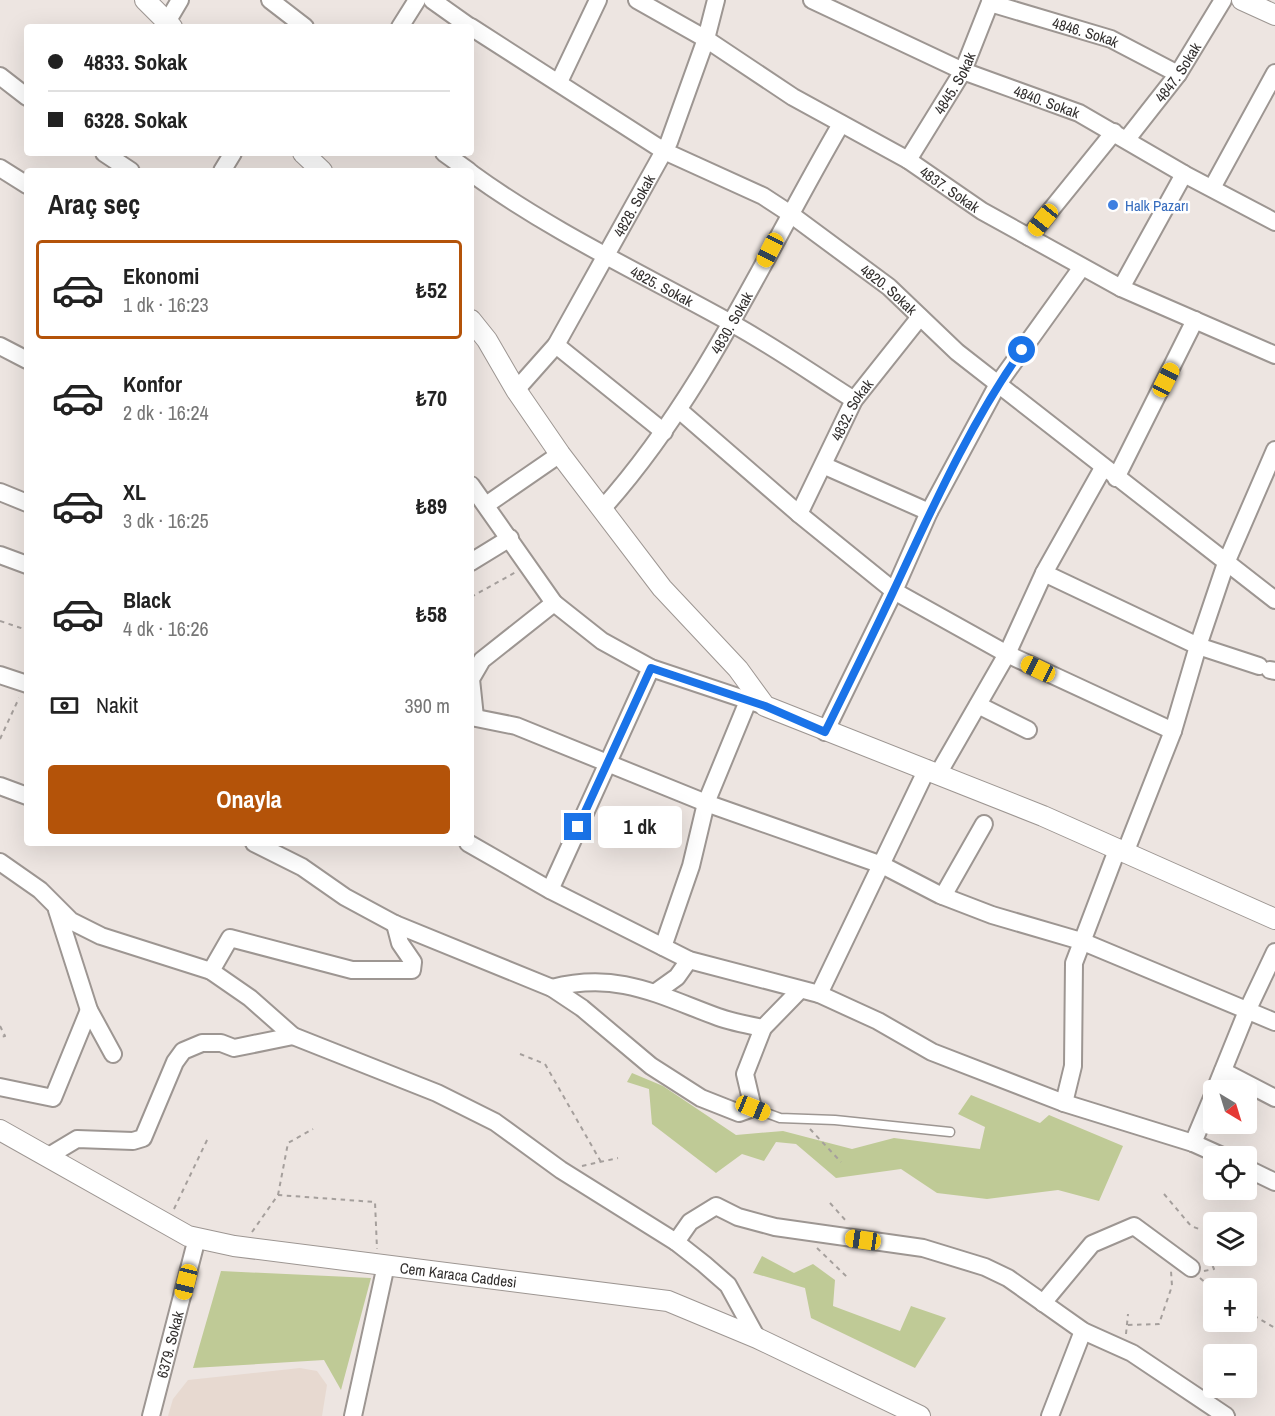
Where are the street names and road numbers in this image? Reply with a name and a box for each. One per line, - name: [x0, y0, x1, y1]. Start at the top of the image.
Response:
- street label: 4846. Sokak: [1050, 12, 1124, 52]
- street label: 4847. Sokak: [1149, 37, 1206, 106]
- street label: 4845. Sokak: [928, 48, 980, 118]
- street label: 4840. Sokak: [1011, 80, 1083, 123]
- street label: 4837. Sokak: [916, 161, 985, 218]
- street label: 4828. Sokak: [608, 170, 660, 240]
- street label: 4820. Sokak: [856, 259, 923, 320]
- street label: 4825. Sokak: [627, 260, 698, 311]
- street label: 4830. Sokak: [705, 287, 758, 357]
- street label: 4832. Sokak: [826, 374, 878, 444]
- street label: Cem Karaca Caddesi: [399, 1257, 518, 1292]
- street label: 6379. Sokak: [151, 1308, 188, 1380]

